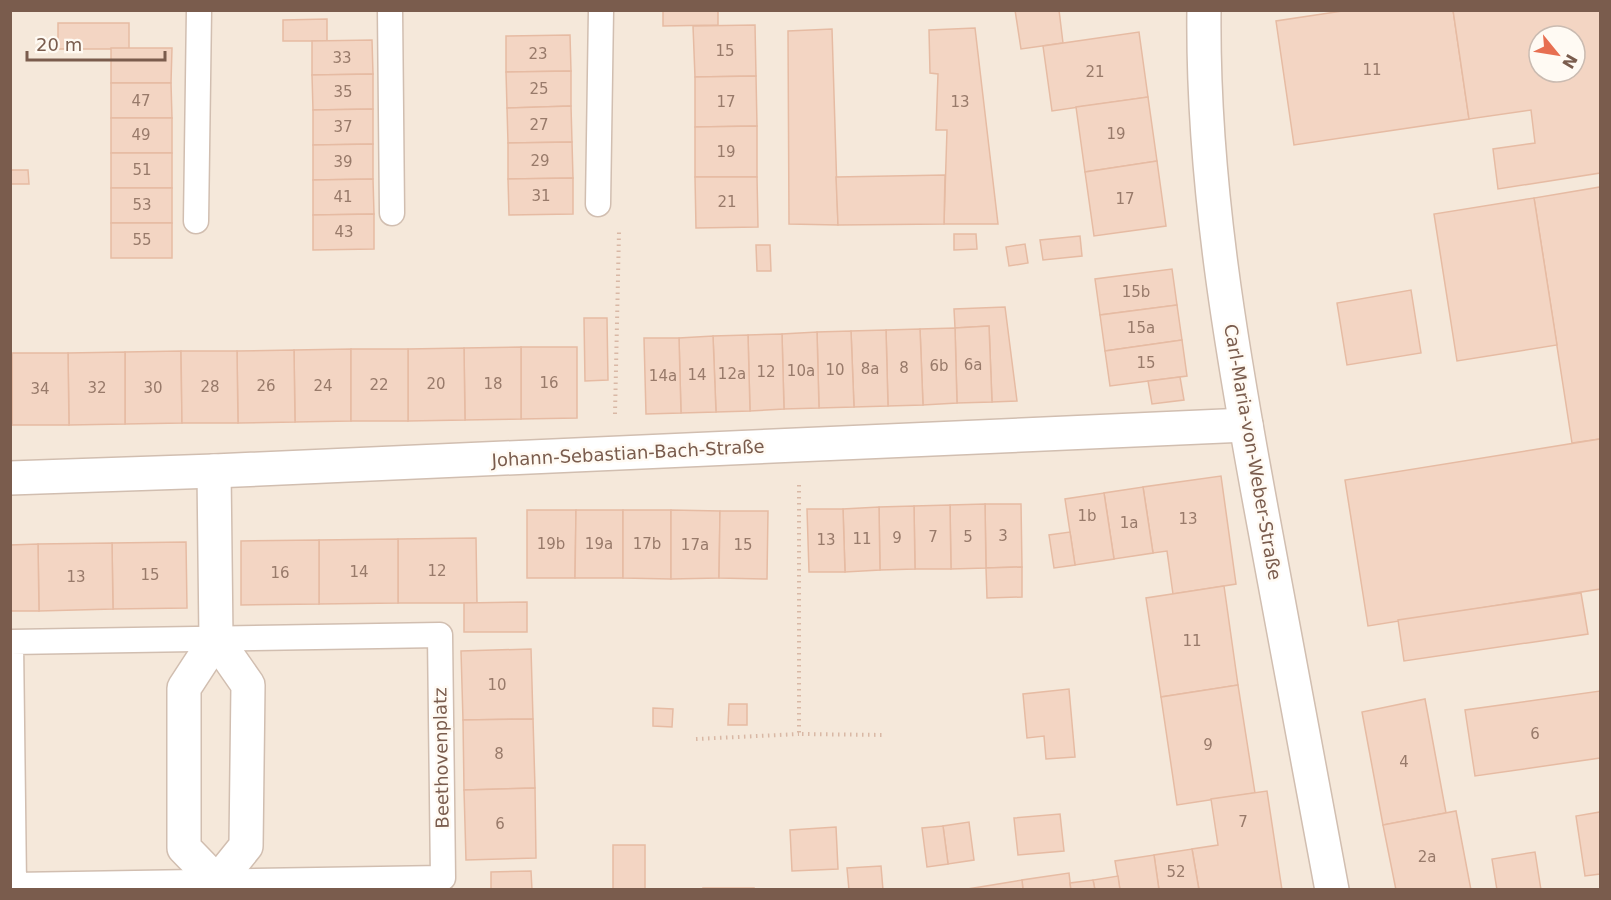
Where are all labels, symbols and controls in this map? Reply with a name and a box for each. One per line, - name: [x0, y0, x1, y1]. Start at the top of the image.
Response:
- scale bar: [27, 24, 165, 62]
- north arrow: [1527, 24, 1587, 84]
- text: 20 m: [36, 34, 82, 55]
- house number: 15: [715, 42, 735, 60]
- house number: 23: [528, 45, 548, 63]
- house number: 33: [332, 49, 352, 67]
- text: N: [1558, 51, 1581, 72]
- house number: 11: [1362, 61, 1382, 79]
- house number: 21: [1085, 63, 1105, 81]
- house number: 25: [529, 80, 549, 98]
- house number: 35: [333, 83, 353, 101]
- house number: 47: [131, 92, 151, 110]
- house number: 17: [716, 93, 736, 111]
- house number: 13: [950, 93, 970, 111]
- house number: 27: [529, 116, 549, 134]
- house number: 37: [333, 118, 353, 136]
- house number: 19: [1106, 125, 1126, 143]
- house number: 49: [131, 126, 151, 144]
- house number: 19: [716, 143, 736, 161]
- house number: 29: [530, 152, 550, 170]
- house number: 39: [333, 153, 353, 171]
- house number: 51: [132, 161, 152, 179]
- house number: 31: [531, 187, 551, 205]
- house number: 41: [333, 188, 353, 206]
- house number: 17: [1115, 190, 1135, 208]
- house number: 21: [717, 193, 737, 211]
- house number: 53: [132, 196, 152, 214]
- house number: 43: [334, 223, 354, 241]
- house number: 55: [132, 231, 152, 249]
- house number: 15b: [1122, 283, 1150, 301]
- house number: 15a: [1127, 319, 1155, 337]
- street label: Carl-Maria-von-Weber-Straße: [1220, 322, 1286, 582]
- house number: 15: [1136, 354, 1156, 372]
- house number: 6a: [964, 356, 982, 374]
- house number: 6b: [929, 357, 949, 375]
- house number: 8: [899, 359, 909, 377]
- house number: 8a: [861, 360, 879, 378]
- house number: 10: [825, 361, 845, 379]
- house number: 10a: [787, 362, 815, 380]
- house number: 12: [756, 363, 776, 381]
- house number: 12a: [718, 365, 746, 383]
- house number: 14: [687, 366, 707, 384]
- house number: 14a: [649, 367, 677, 385]
- house number: 16: [539, 374, 559, 392]
- house number: 20: [426, 375, 446, 393]
- house number: 18: [483, 375, 503, 393]
- house number: 22: [369, 376, 389, 394]
- house number: 26: [256, 377, 276, 395]
- house number: 24: [313, 377, 333, 395]
- house number: 28: [200, 378, 220, 396]
- house number: 32: [87, 379, 107, 397]
- house number: 30: [143, 379, 163, 397]
- house number: 34: [30, 380, 50, 398]
- street label: Johann-Sebastian-Bach-Straße: [490, 435, 765, 471]
- house number: 1b: [1077, 507, 1097, 525]
- house number: 13: [1178, 510, 1198, 528]
- house number: 1a: [1120, 514, 1138, 532]
- house number: 3: [998, 527, 1008, 545]
- house number: 7: [928, 528, 938, 546]
- house number: 5: [963, 528, 973, 546]
- house number: 9: [892, 529, 902, 547]
- house number: 11: [852, 530, 872, 548]
- house number: 13: [816, 531, 836, 549]
- house number: 19b: [537, 535, 565, 553]
- house number: 19a: [585, 535, 613, 553]
- house number: 17b: [633, 535, 661, 553]
- house number: 17a: [681, 536, 709, 554]
- house number: 15: [733, 536, 753, 554]
- house number: 12: [427, 562, 447, 580]
- house number: 14: [349, 563, 369, 581]
- house number: 16: [270, 564, 290, 582]
- house number: 15: [140, 566, 160, 584]
- house number: 13: [66, 568, 86, 586]
- house number: 11: [1182, 632, 1202, 650]
- house number: 10: [487, 676, 507, 694]
- street label: Beethovenplatz: [429, 687, 453, 829]
- house number: 6: [1530, 725, 1540, 743]
- house number: 9: [1203, 736, 1213, 754]
- house number: 8: [494, 745, 504, 763]
- house number: 4: [1399, 753, 1409, 771]
- house number: 7: [1238, 813, 1248, 831]
- house number: 6: [495, 815, 505, 833]
- house number: 2a: [1418, 848, 1436, 866]
- house number: 52: [1166, 863, 1186, 881]

